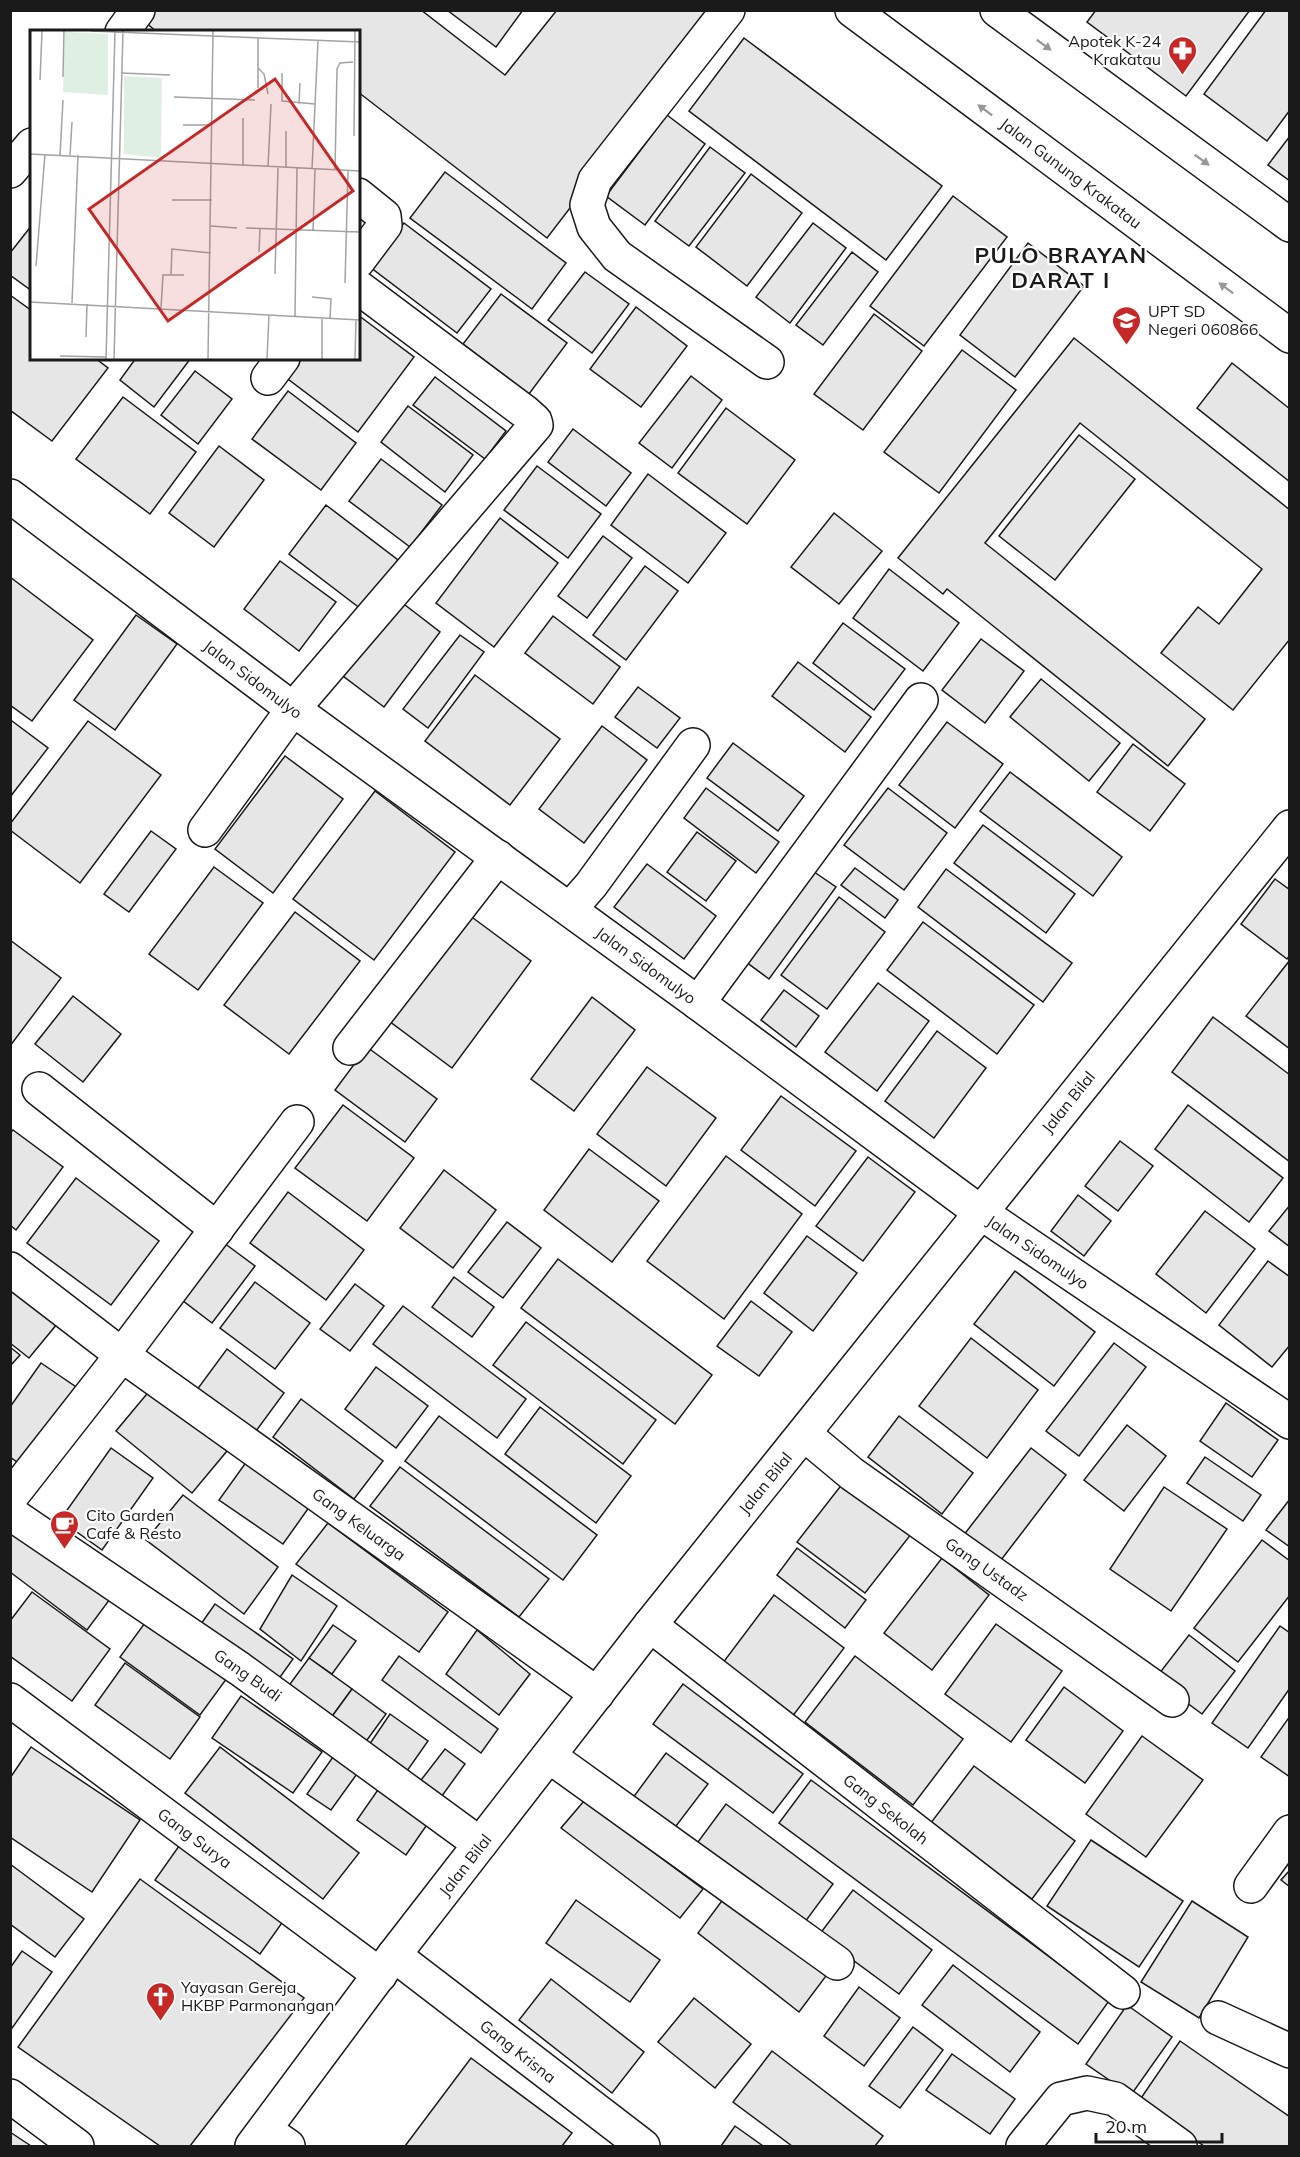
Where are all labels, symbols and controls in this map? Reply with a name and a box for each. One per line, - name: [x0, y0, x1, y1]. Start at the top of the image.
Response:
- inset map: [30, 30, 360, 360]
- place label: Apotek K-24 Krakatau: [1068, 31, 1161, 69]
- pharmacy icon: Apotek K-24 Krakatau: [1166, 34, 1198, 76]
- one-way arrow: [1036, 39, 1052, 51]
- one-way arrow: [978, 104, 993, 116]
- street label: Jalan Gunung Krakatau: [996, 113, 1146, 233]
- one-way arrow: [1193, 154, 1209, 166]
- district label: PULO BRAYAN DARAT I: [974, 241, 1148, 294]
- one-way arrow: [1219, 282, 1235, 294]
- place label: UPT SD Negeri 060866: [1148, 301, 1258, 339]
- school or university icon: UPT SD Negeri 060866: [1111, 304, 1143, 346]
- street label: Jalan Sidomulyo: [199, 635, 307, 723]
- street label: Jalan Sidomulyo: [592, 922, 700, 1008]
- street label: Jalan Bilal: [1037, 1067, 1099, 1137]
- street label: Jalan Sidomulyo: [983, 1210, 1093, 1294]
- street label: Jalan Bilal: [734, 1448, 796, 1518]
- street label: Gang Keluarga: [308, 1483, 410, 1565]
- place label: Cito Garden Cafe & Resto: [86, 1505, 181, 1543]
- cafe icon: Cito Garden Cafe & Resto: [49, 1508, 81, 1550]
- street label: Gang Ustadz: [941, 1533, 1033, 1605]
- street label: Gang Budi: [210, 1644, 286, 1706]
- street label: Gang Sekolah: [839, 1769, 933, 1849]
- street label: Gang Surya: [154, 1804, 236, 1872]
- street label: Jalan Bilal: [434, 1830, 496, 1900]
- place label: Yayasan Gereja HKBP Parmonangan: [180, 1977, 334, 2015]
- church icon: Yayasan Gereja HKBP Parmonangan: [144, 1980, 176, 2022]
- street label: Gang Krisna: [476, 2015, 560, 2087]
- scale bar: [1096, 2106, 1222, 2144]
- text: 20 m: [1105, 2115, 1147, 2138]

